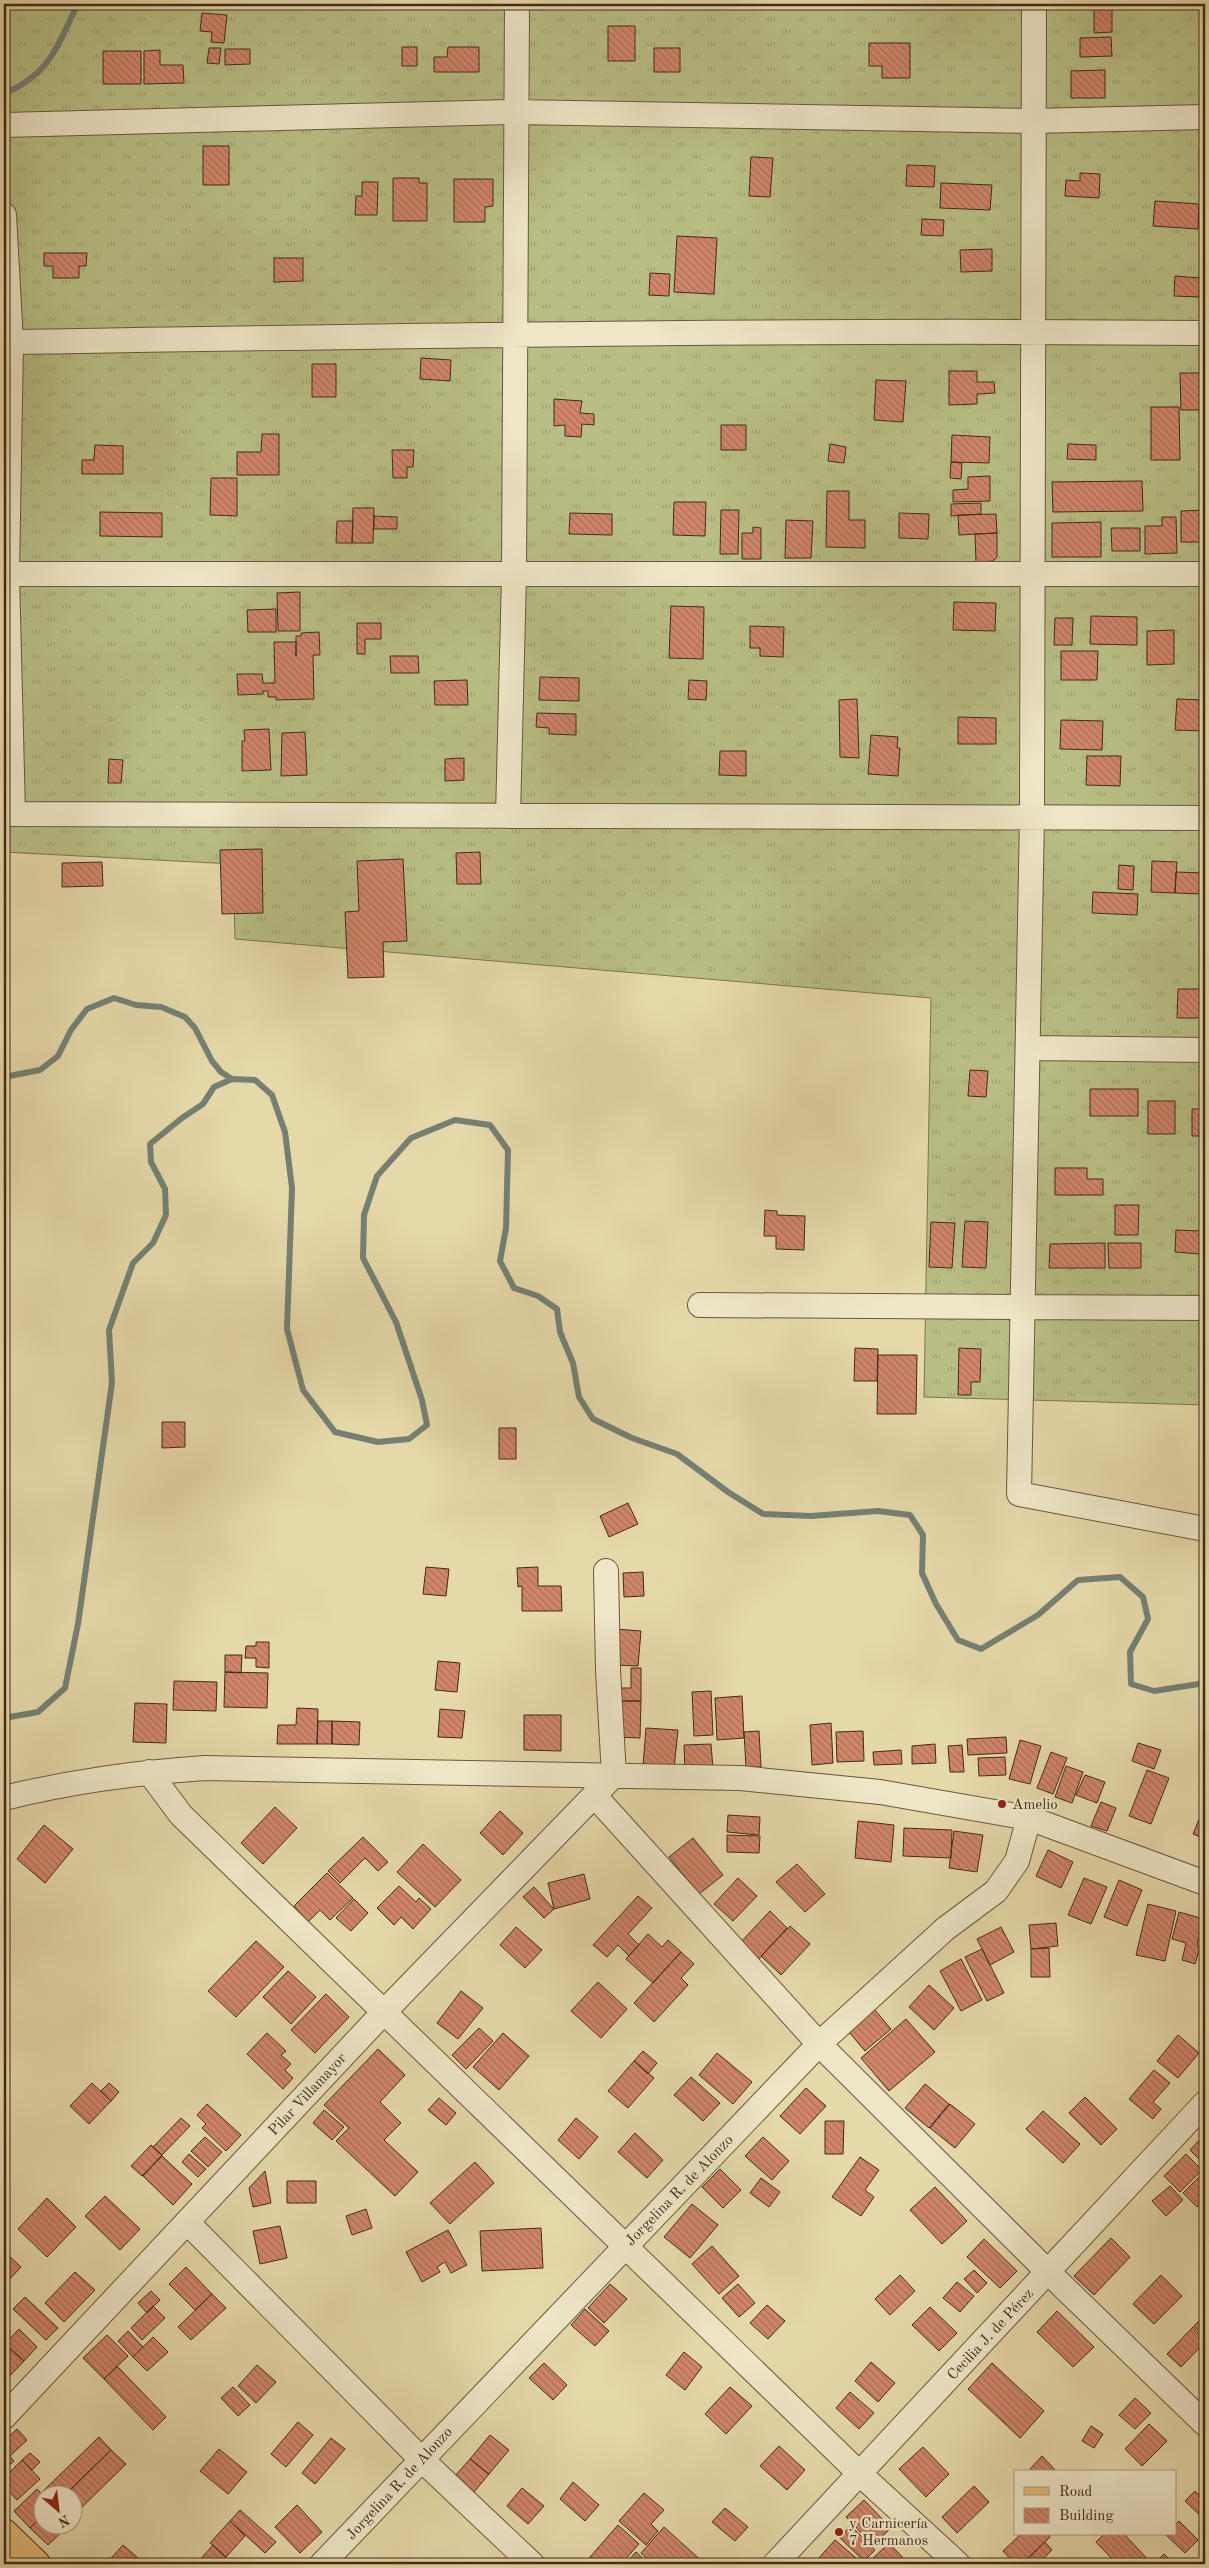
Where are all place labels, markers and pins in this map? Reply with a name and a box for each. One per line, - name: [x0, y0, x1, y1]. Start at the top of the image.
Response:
- marker: Amelio: [996, 1798, 1008, 1810]
- place label: Amelio: [1012, 1798, 1058, 1813]
- place label: y Carnicería 7 Hermanos: [849, 2517, 929, 2549]
- marker: y Carnicería 7 Hermanos: [833, 2526, 845, 2538]

